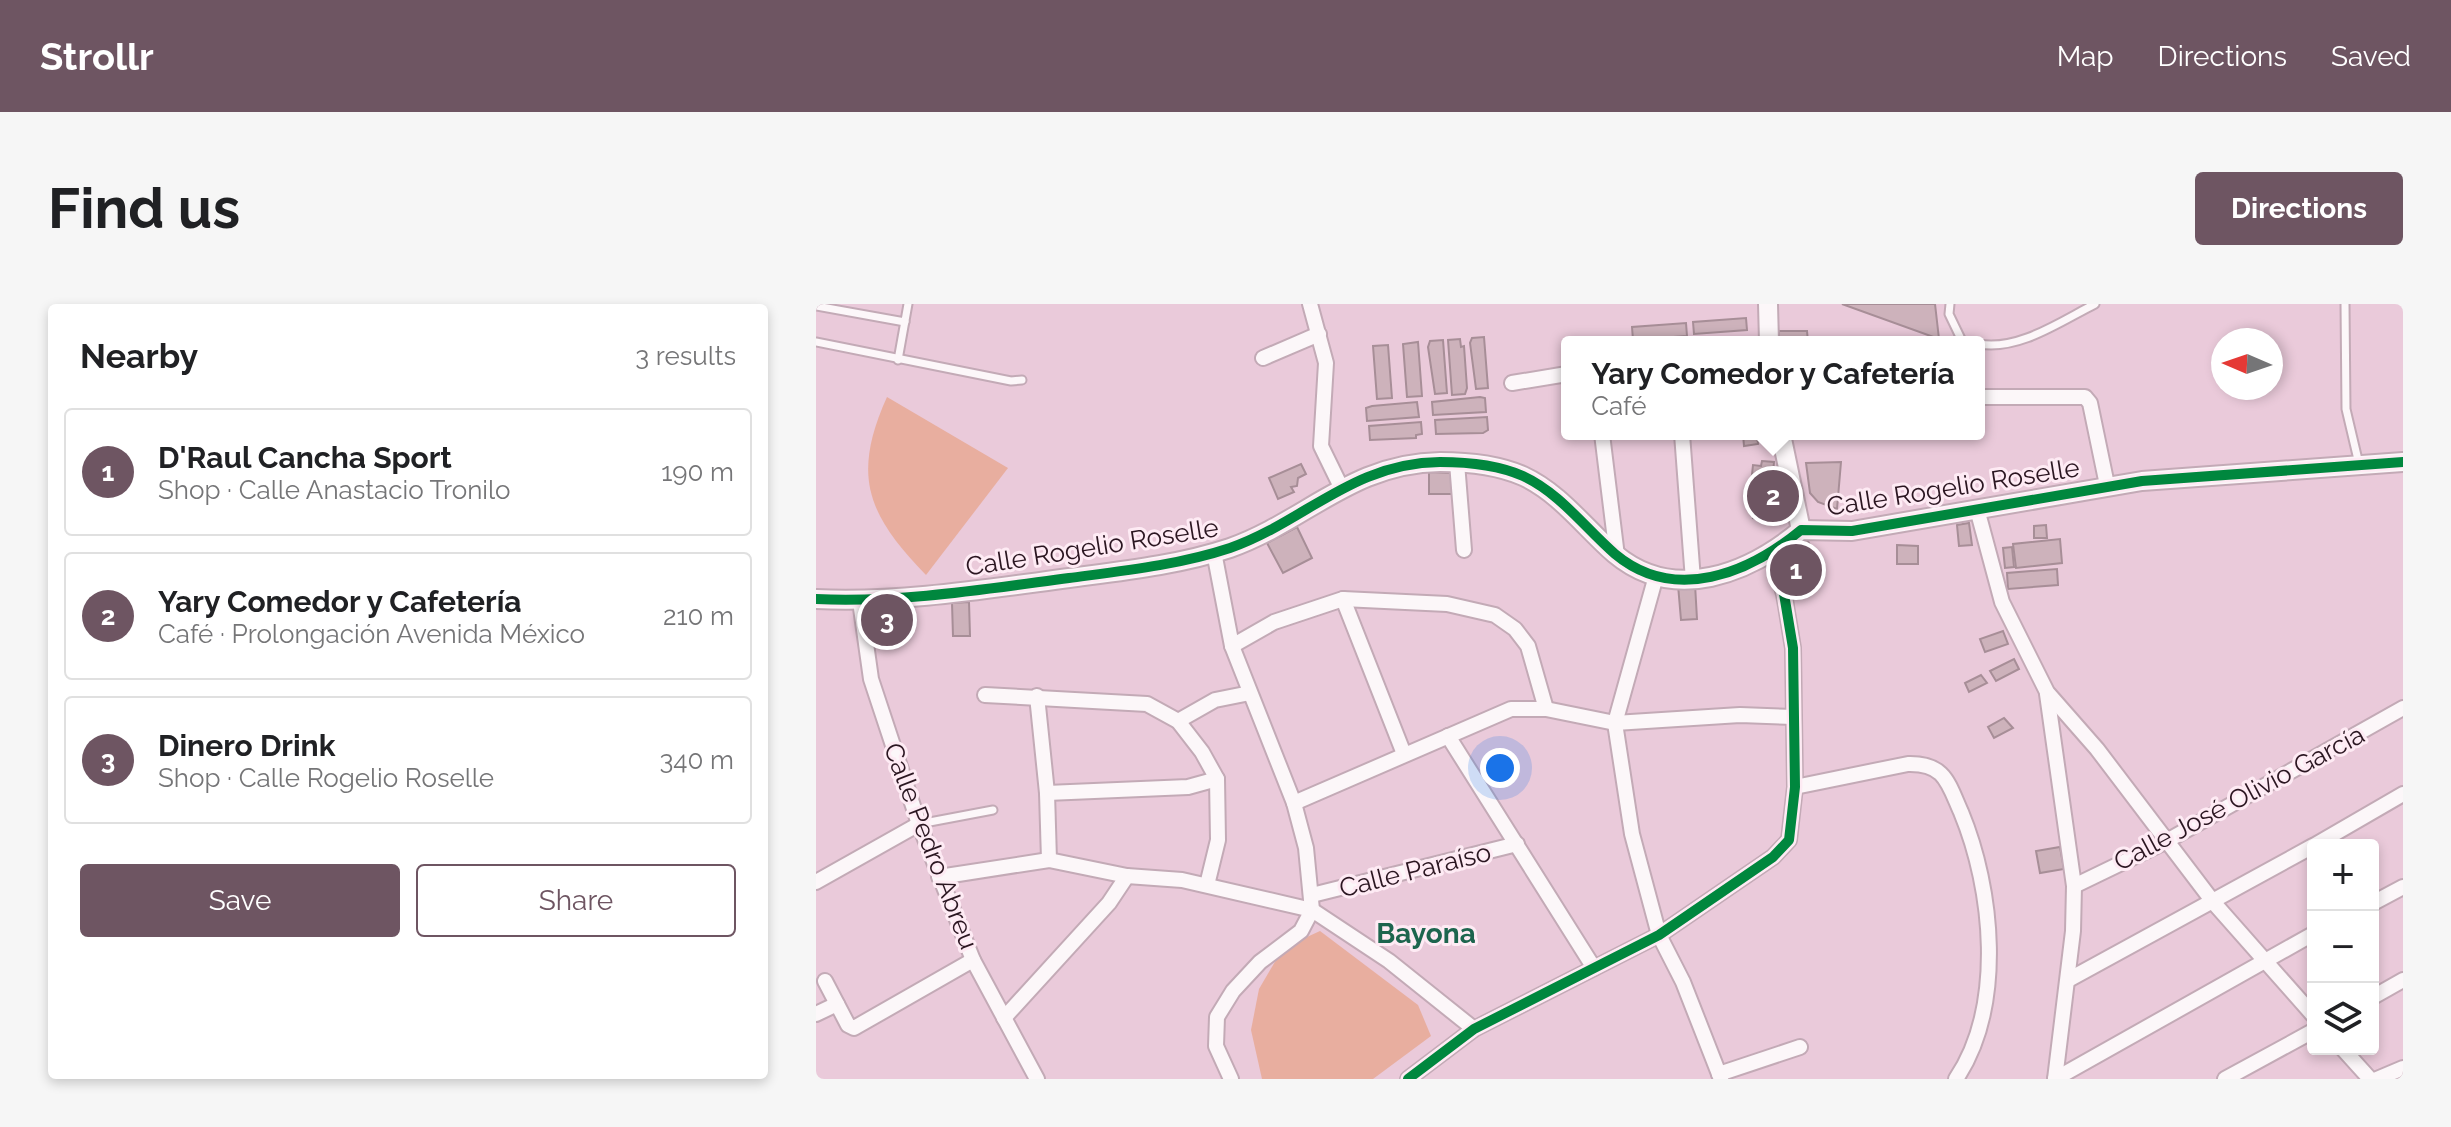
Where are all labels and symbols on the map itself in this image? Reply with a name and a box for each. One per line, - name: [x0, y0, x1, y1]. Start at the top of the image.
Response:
- north arrow: [2211, 328, 2283, 400]
- street label: Calle Rogelio Roselle: [1824, 452, 2082, 522]
- pin: 2: [1747, 466, 1799, 526]
- street label: Calle Rogelio Roselle: [963, 512, 1221, 582]
- pin: 1: [1770, 540, 1822, 600]
- pin: 3: [861, 590, 913, 650]
- street label: Calle José Olivio García: [2109, 719, 2369, 877]
- street label: Calle Pedro Abreu: [878, 739, 984, 953]
- your location: [1480, 748, 1520, 788]
- street label: Calle Paraíso: [1336, 837, 1494, 903]
- district label: Bayona: [1376, 917, 1476, 950]

